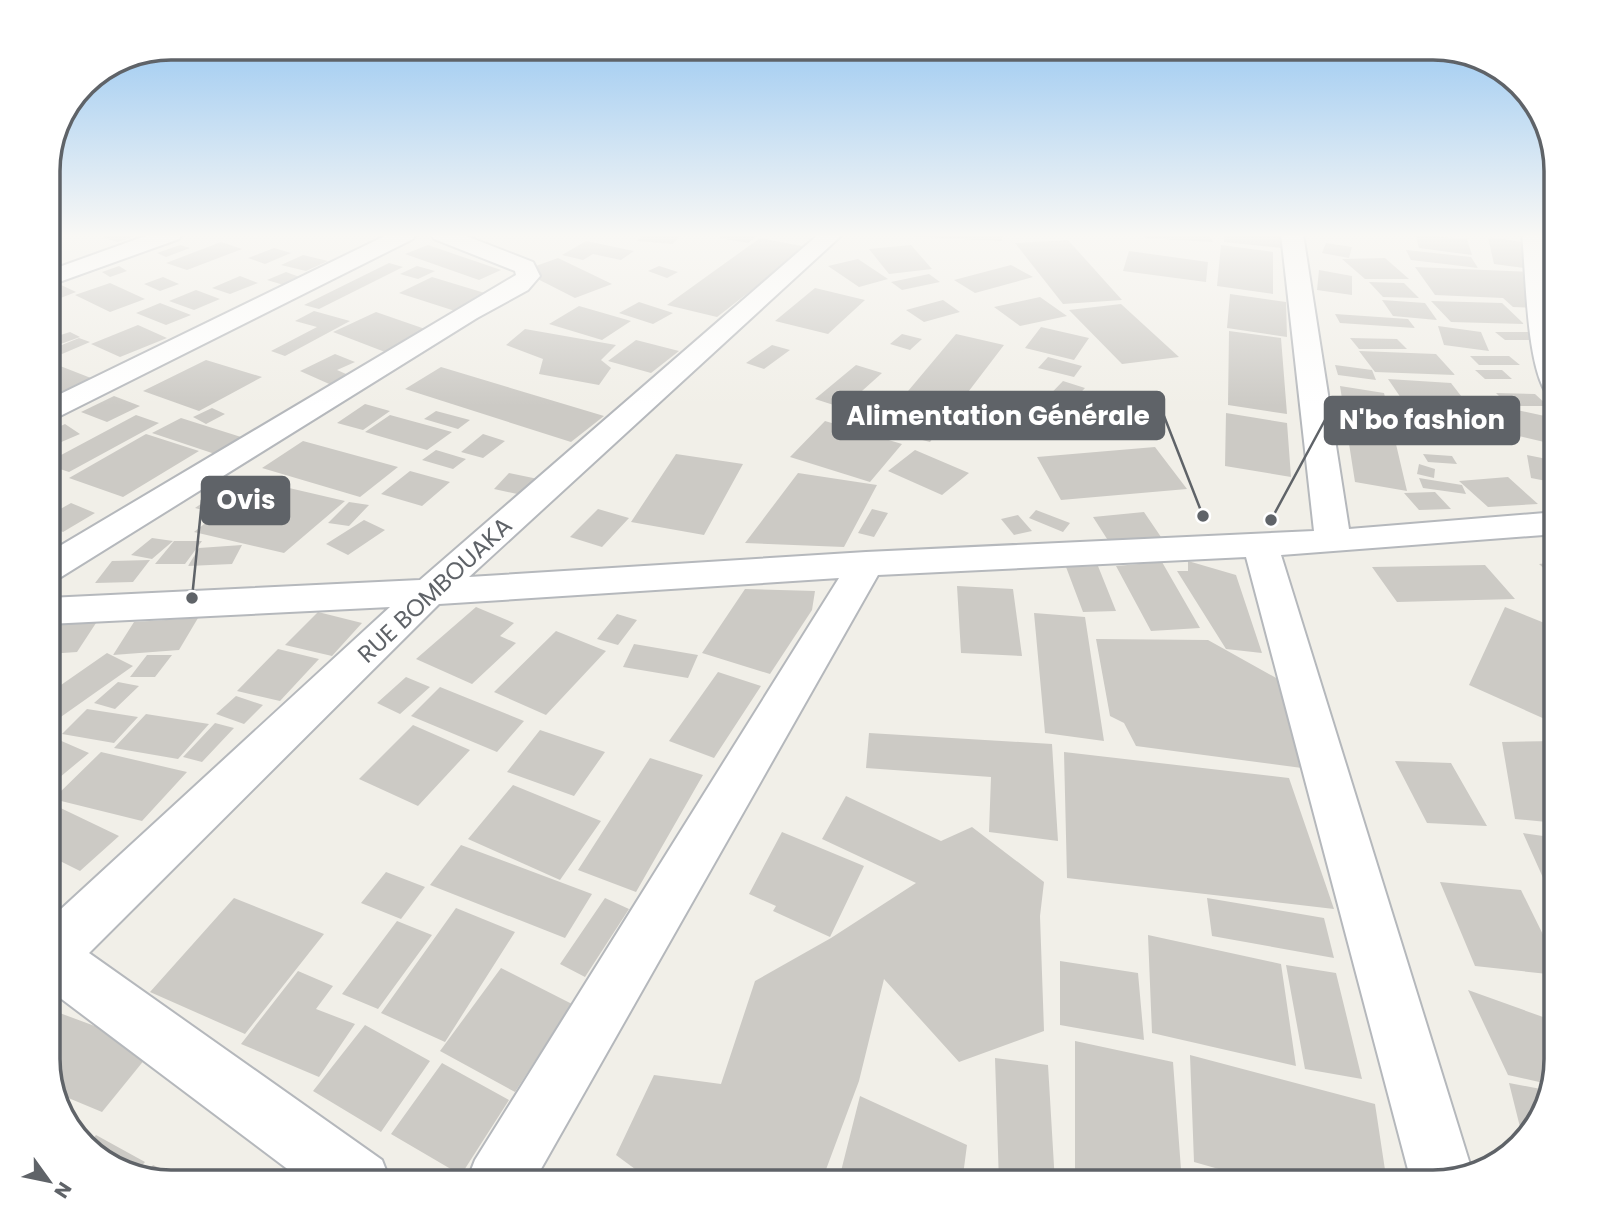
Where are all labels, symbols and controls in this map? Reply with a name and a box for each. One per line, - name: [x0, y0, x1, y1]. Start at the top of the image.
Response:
- callout: Alimentation Générale: [833, 392, 1164, 439]
- callout: N'bo fashion: [1325, 397, 1519, 444]
- text: Alimentation Générale: [846, 398, 1150, 434]
- text: N'bo fashion: [1339, 402, 1505, 438]
- callout: Ovis: [202, 477, 289, 524]
- text: Ovis: [217, 482, 275, 518]
- street label: RUE BOMBOUAKA: [350, 509, 519, 670]
- north arrow: [14, 1146, 84, 1216]
- text: N: [48, 1177, 78, 1203]

